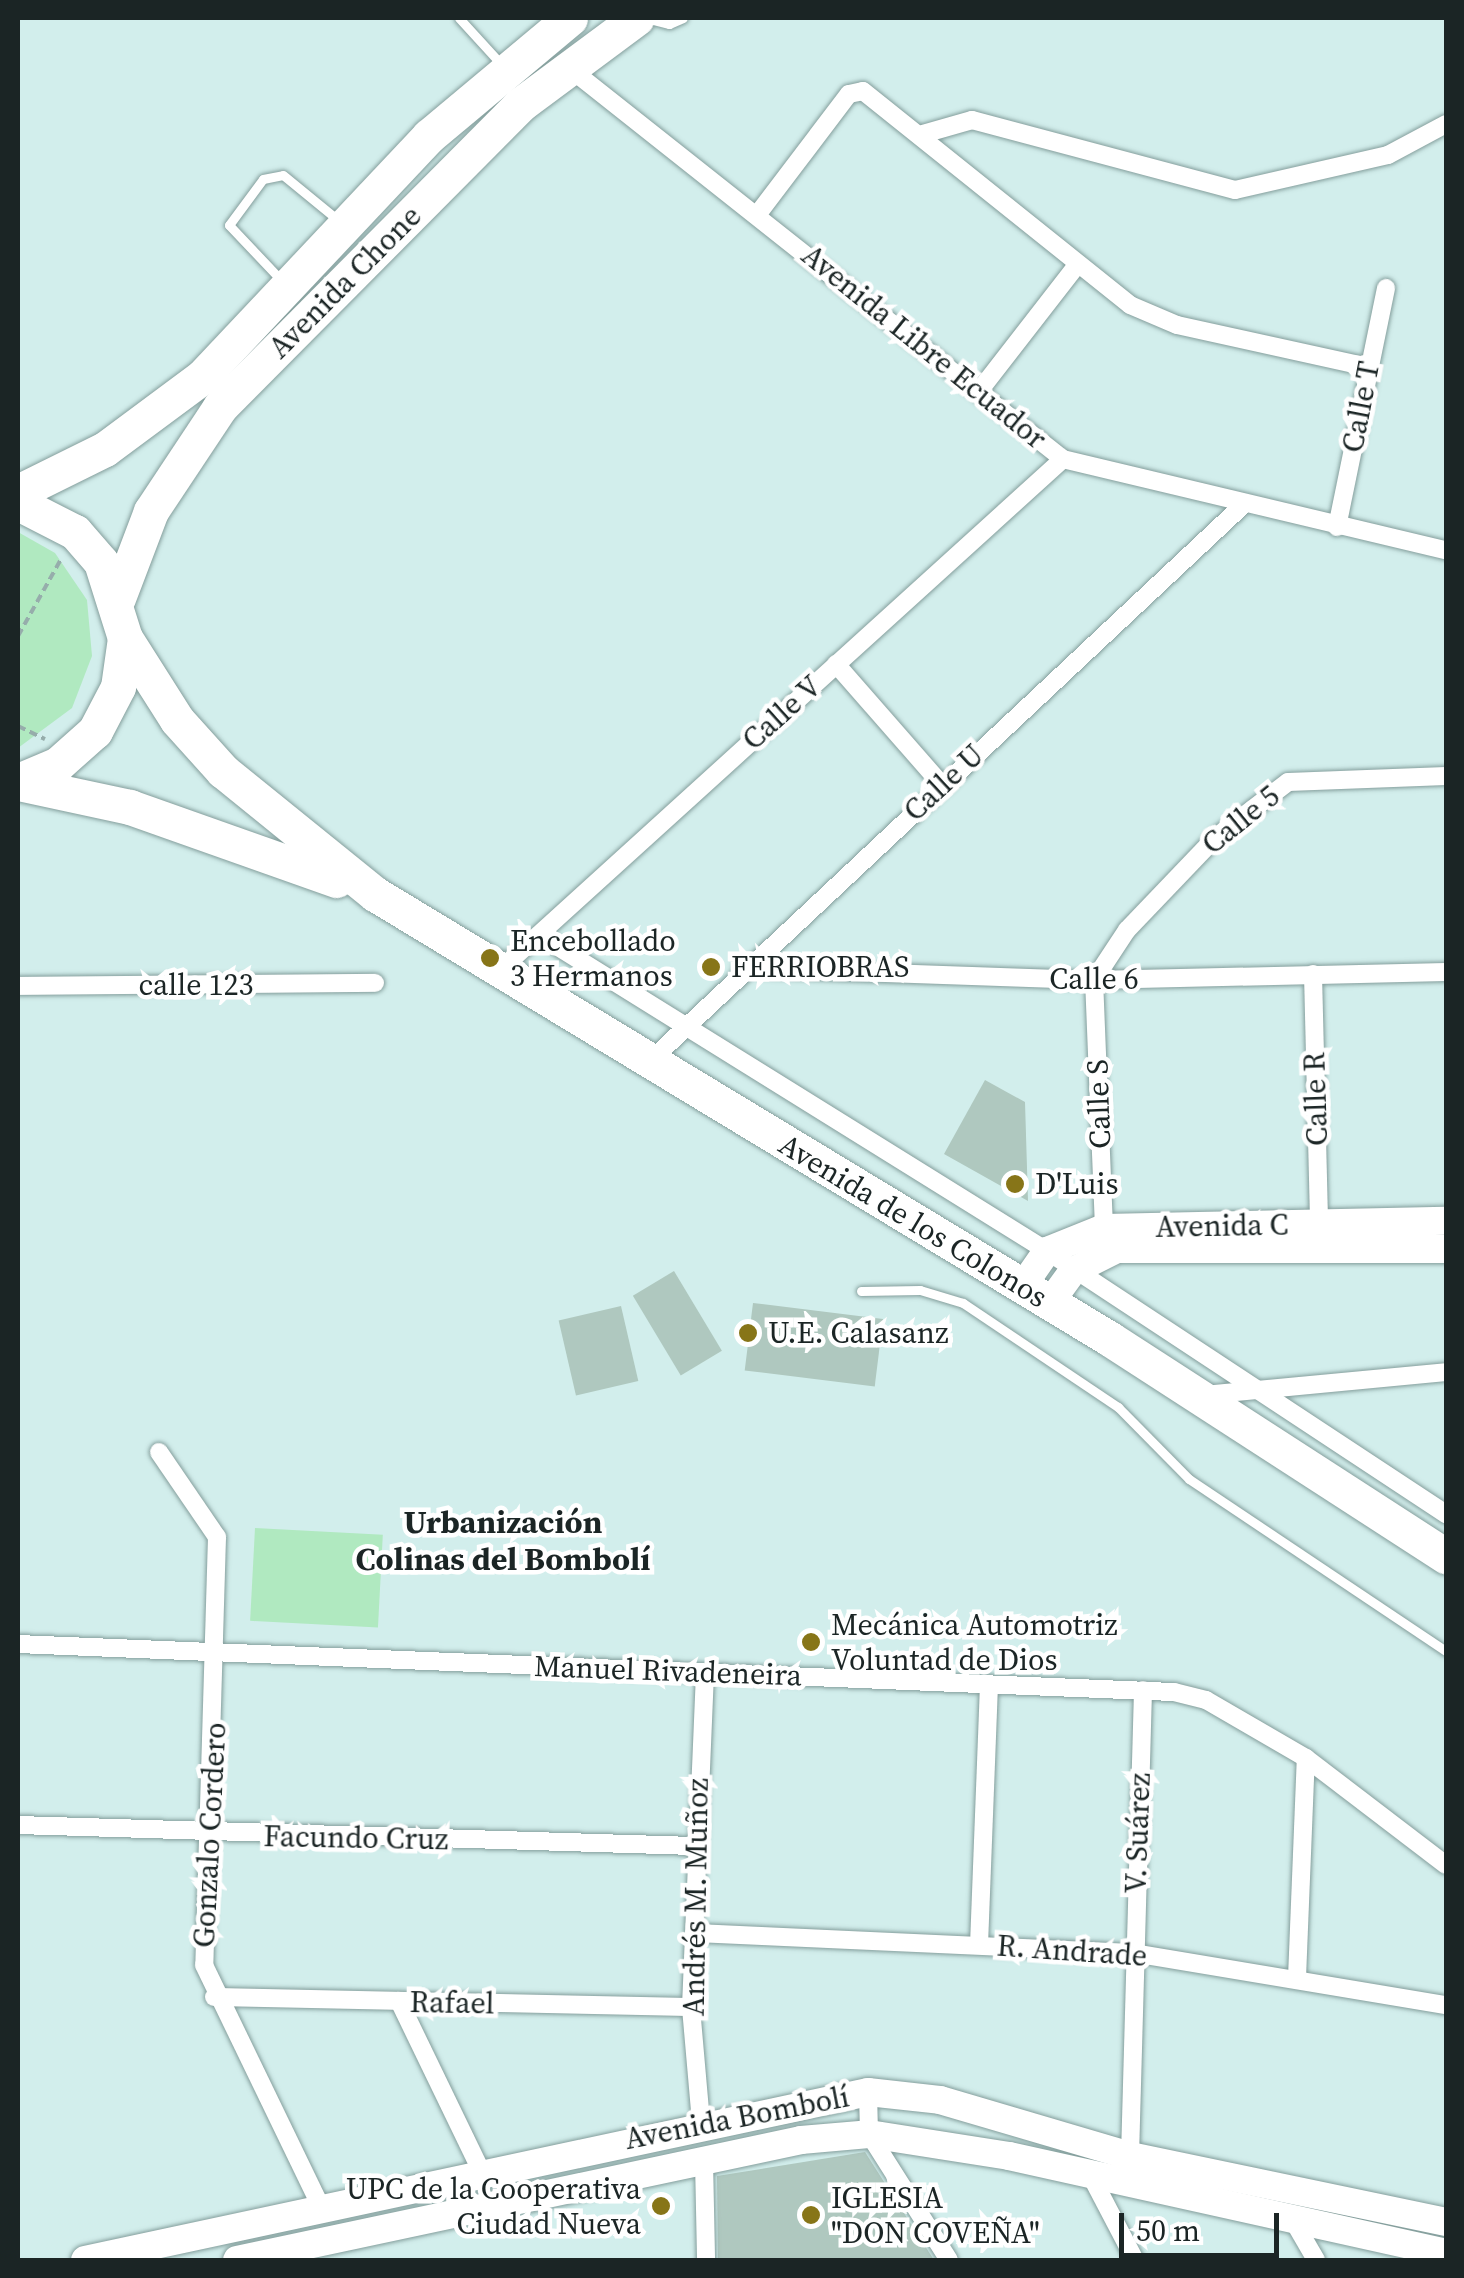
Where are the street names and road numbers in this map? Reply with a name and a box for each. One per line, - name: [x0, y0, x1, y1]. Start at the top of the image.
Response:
- street label: Avenida Chone: [261, 198, 429, 366]
- street label: Avenida Libre Ecuador: [794, 237, 1054, 457]
- street label: Calle T: [1335, 358, 1387, 456]
- street label: Calle V: [735, 668, 829, 758]
- street label: Calle U: [897, 737, 991, 829]
- street label: Calle 5: [1195, 778, 1287, 862]
- street label: Calle 6: [1049, 961, 1139, 997]
- street label: calle 123: [138, 967, 254, 1003]
- street label: Calle R: [1296, 1051, 1336, 1147]
- street label: Calle S: [1079, 1059, 1119, 1149]
- street label: Avenida de los Colonos: [772, 1127, 1054, 1315]
- street label: Avenida C: [1155, 1207, 1289, 1245]
- street label: Manuel Rivadeneira: [533, 1648, 803, 1694]
- street label: Gonzalo Cordero: [186, 1722, 234, 1948]
- street label: V. Suárez: [1118, 1772, 1158, 1894]
- street label: Andrés M. Muñoz: [676, 1778, 716, 2016]
- street label: Facundo Cruz: [263, 1818, 449, 1858]
- street label: R. Andrade: [996, 1928, 1148, 1974]
- street label: Rafael: [409, 1984, 495, 2022]
- street label: Avenida Bombolí: [622, 2079, 852, 2157]

